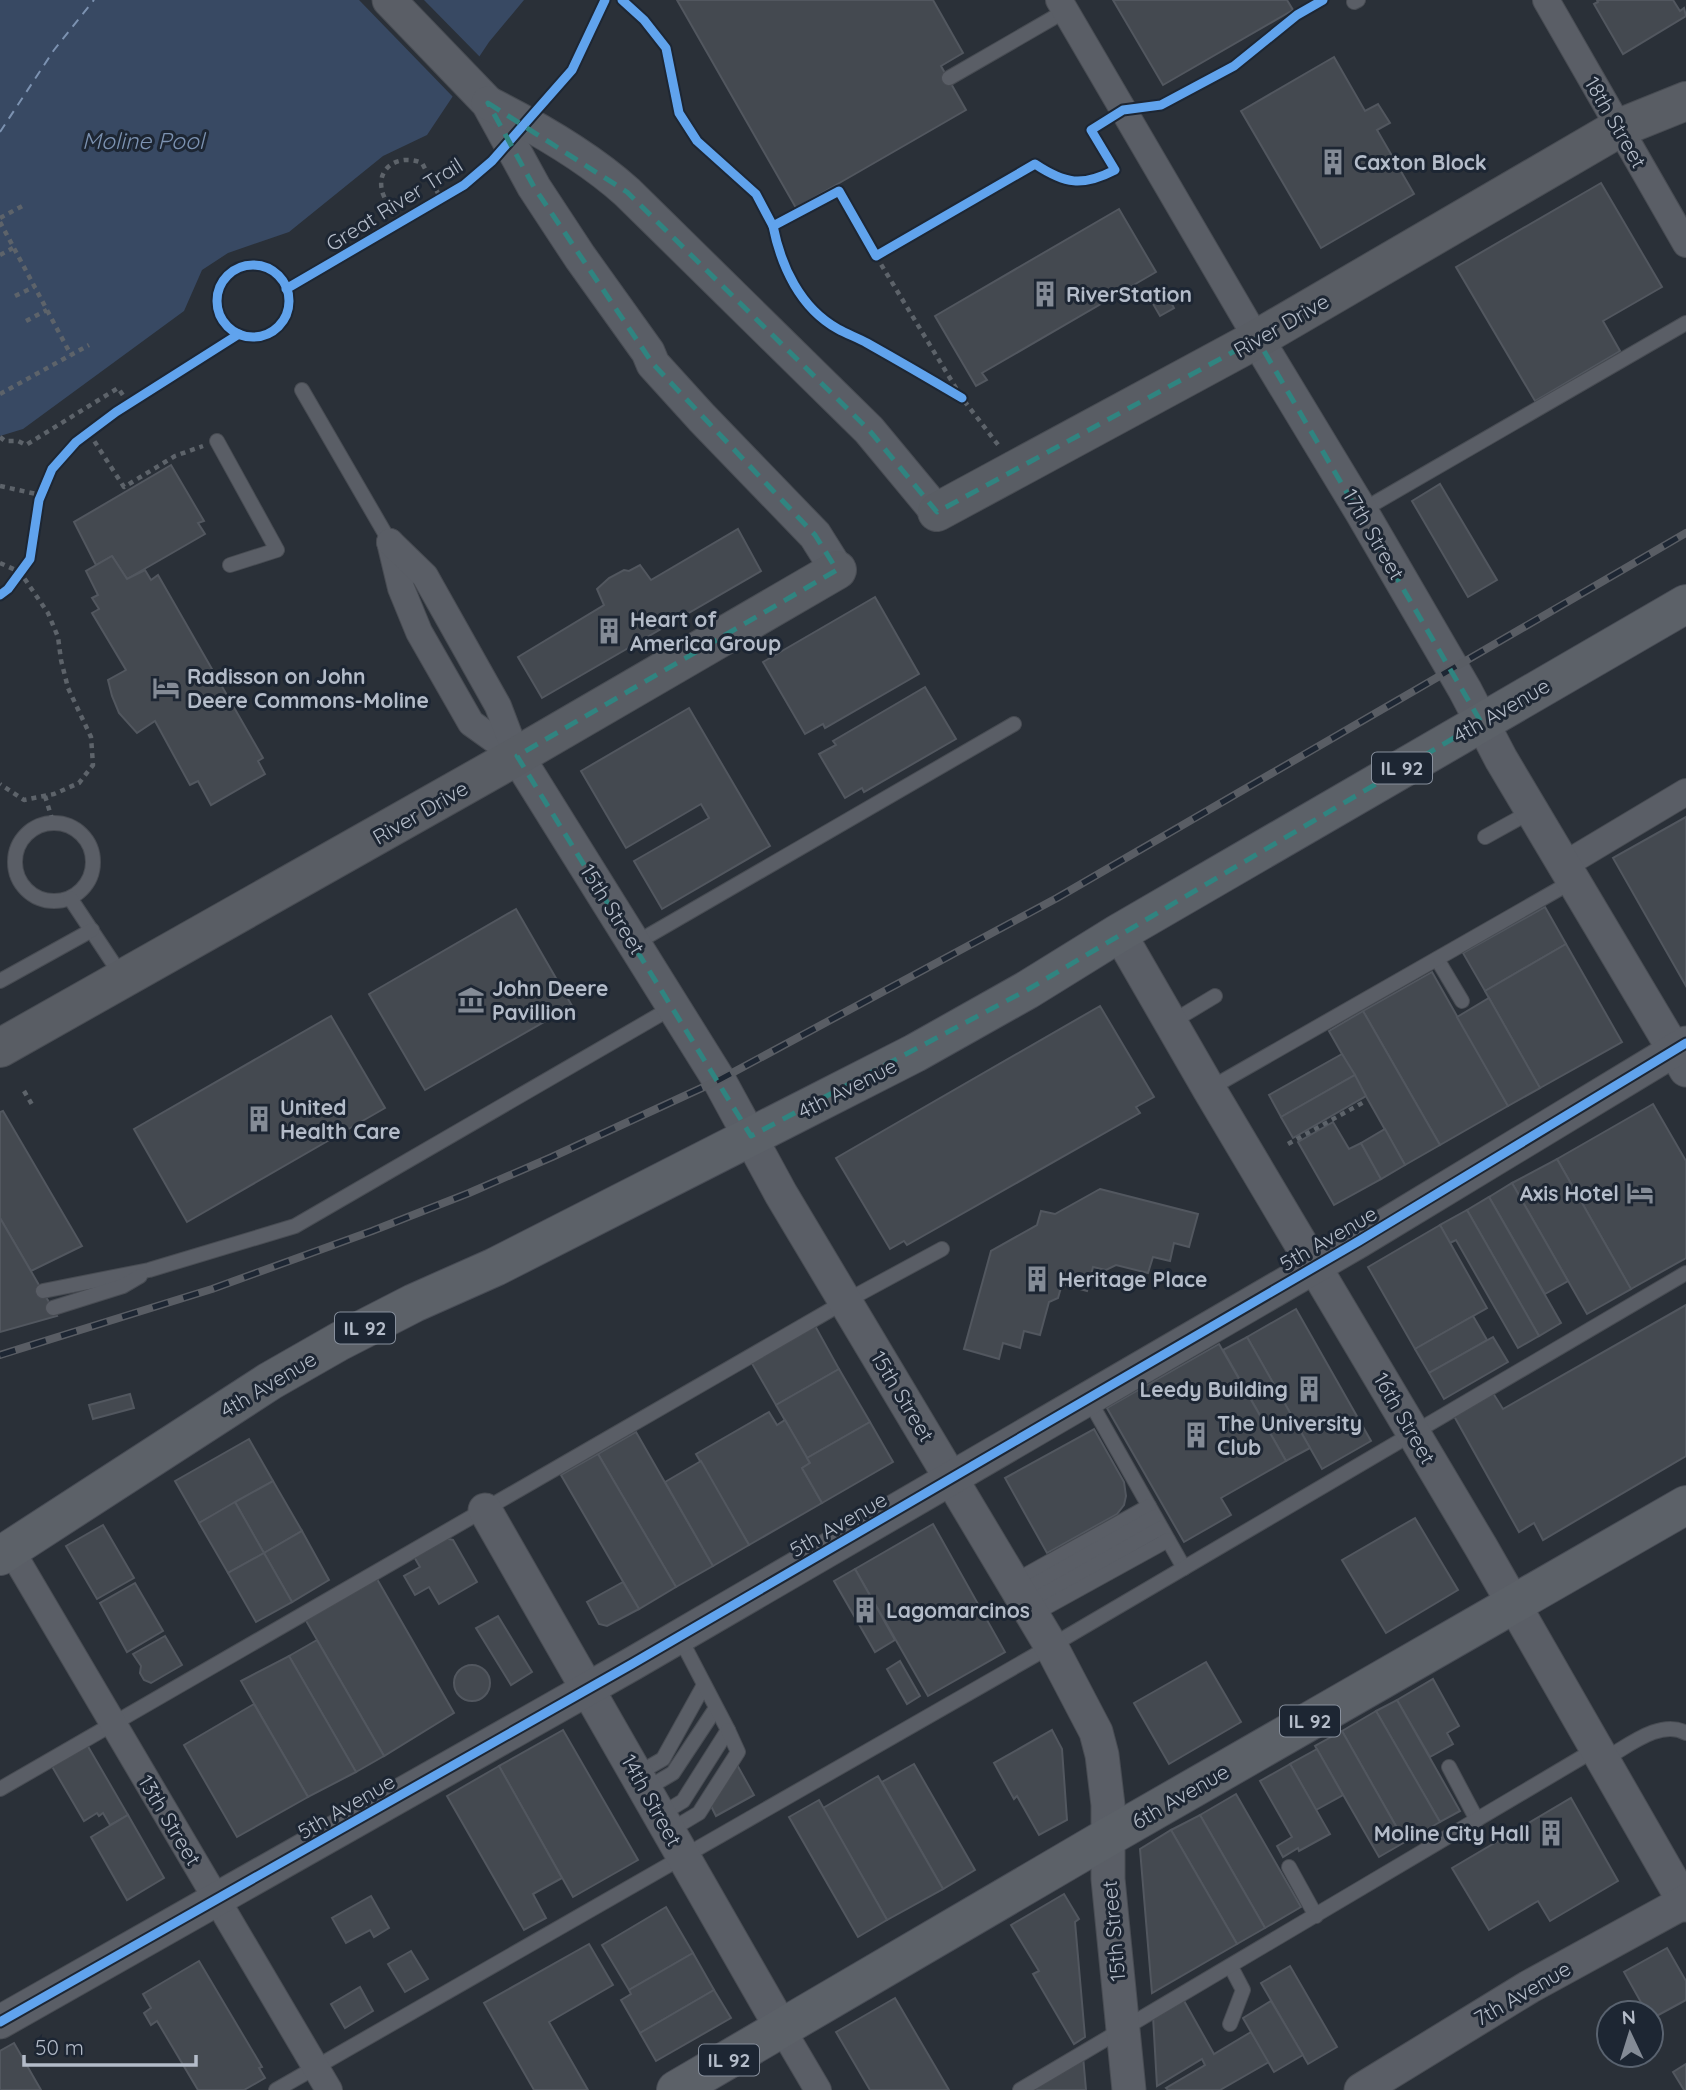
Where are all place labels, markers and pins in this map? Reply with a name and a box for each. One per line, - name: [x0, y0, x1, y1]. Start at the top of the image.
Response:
- building icon: Caxton Block: [1318, 147, 1348, 177]
- place label: Caxton Block: [1354, 149, 1487, 175]
- building icon: RiverStation: [1030, 279, 1060, 309]
- place label: RiverStation: [1066, 281, 1192, 307]
- place label: Heart of America Group: [630, 606, 781, 656]
- building icon: Heart of America Group: [594, 616, 624, 646]
- place label: Radisson on John Deere Commons-Moline: [187, 663, 429, 713]
- hotel icon: Radisson on John Deere Commons-Moline: [151, 673, 181, 703]
- place label: John Deere Pavillion: [492, 975, 608, 1025]
- museum icon: John Deere Pavillion: [456, 985, 486, 1015]
- place label: United Health Care: [280, 1094, 401, 1144]
- building icon: United Health Care: [244, 1104, 274, 1134]
- hotel icon: Axis Hotel: [1625, 1178, 1655, 1208]
- place label: Axis Hotel: [1520, 1180, 1619, 1206]
- building icon: Heritage Place: [1022, 1264, 1052, 1294]
- place label: Heritage Place: [1058, 1266, 1207, 1292]
- building icon: Leedy Building: [1294, 1374, 1324, 1404]
- place label: Leedy Building: [1139, 1376, 1288, 1402]
- place label: The University Club: [1217, 1410, 1362, 1460]
- building icon: The University Club: [1181, 1420, 1211, 1450]
- building icon: Lagomarcinos: [850, 1595, 880, 1625]
- place label: Lagomarcinos: [886, 1597, 1030, 1623]
- building icon: Moline City Hall: [1536, 1818, 1566, 1848]
- place label: Moline City Hall: [1374, 1820, 1530, 1846]

